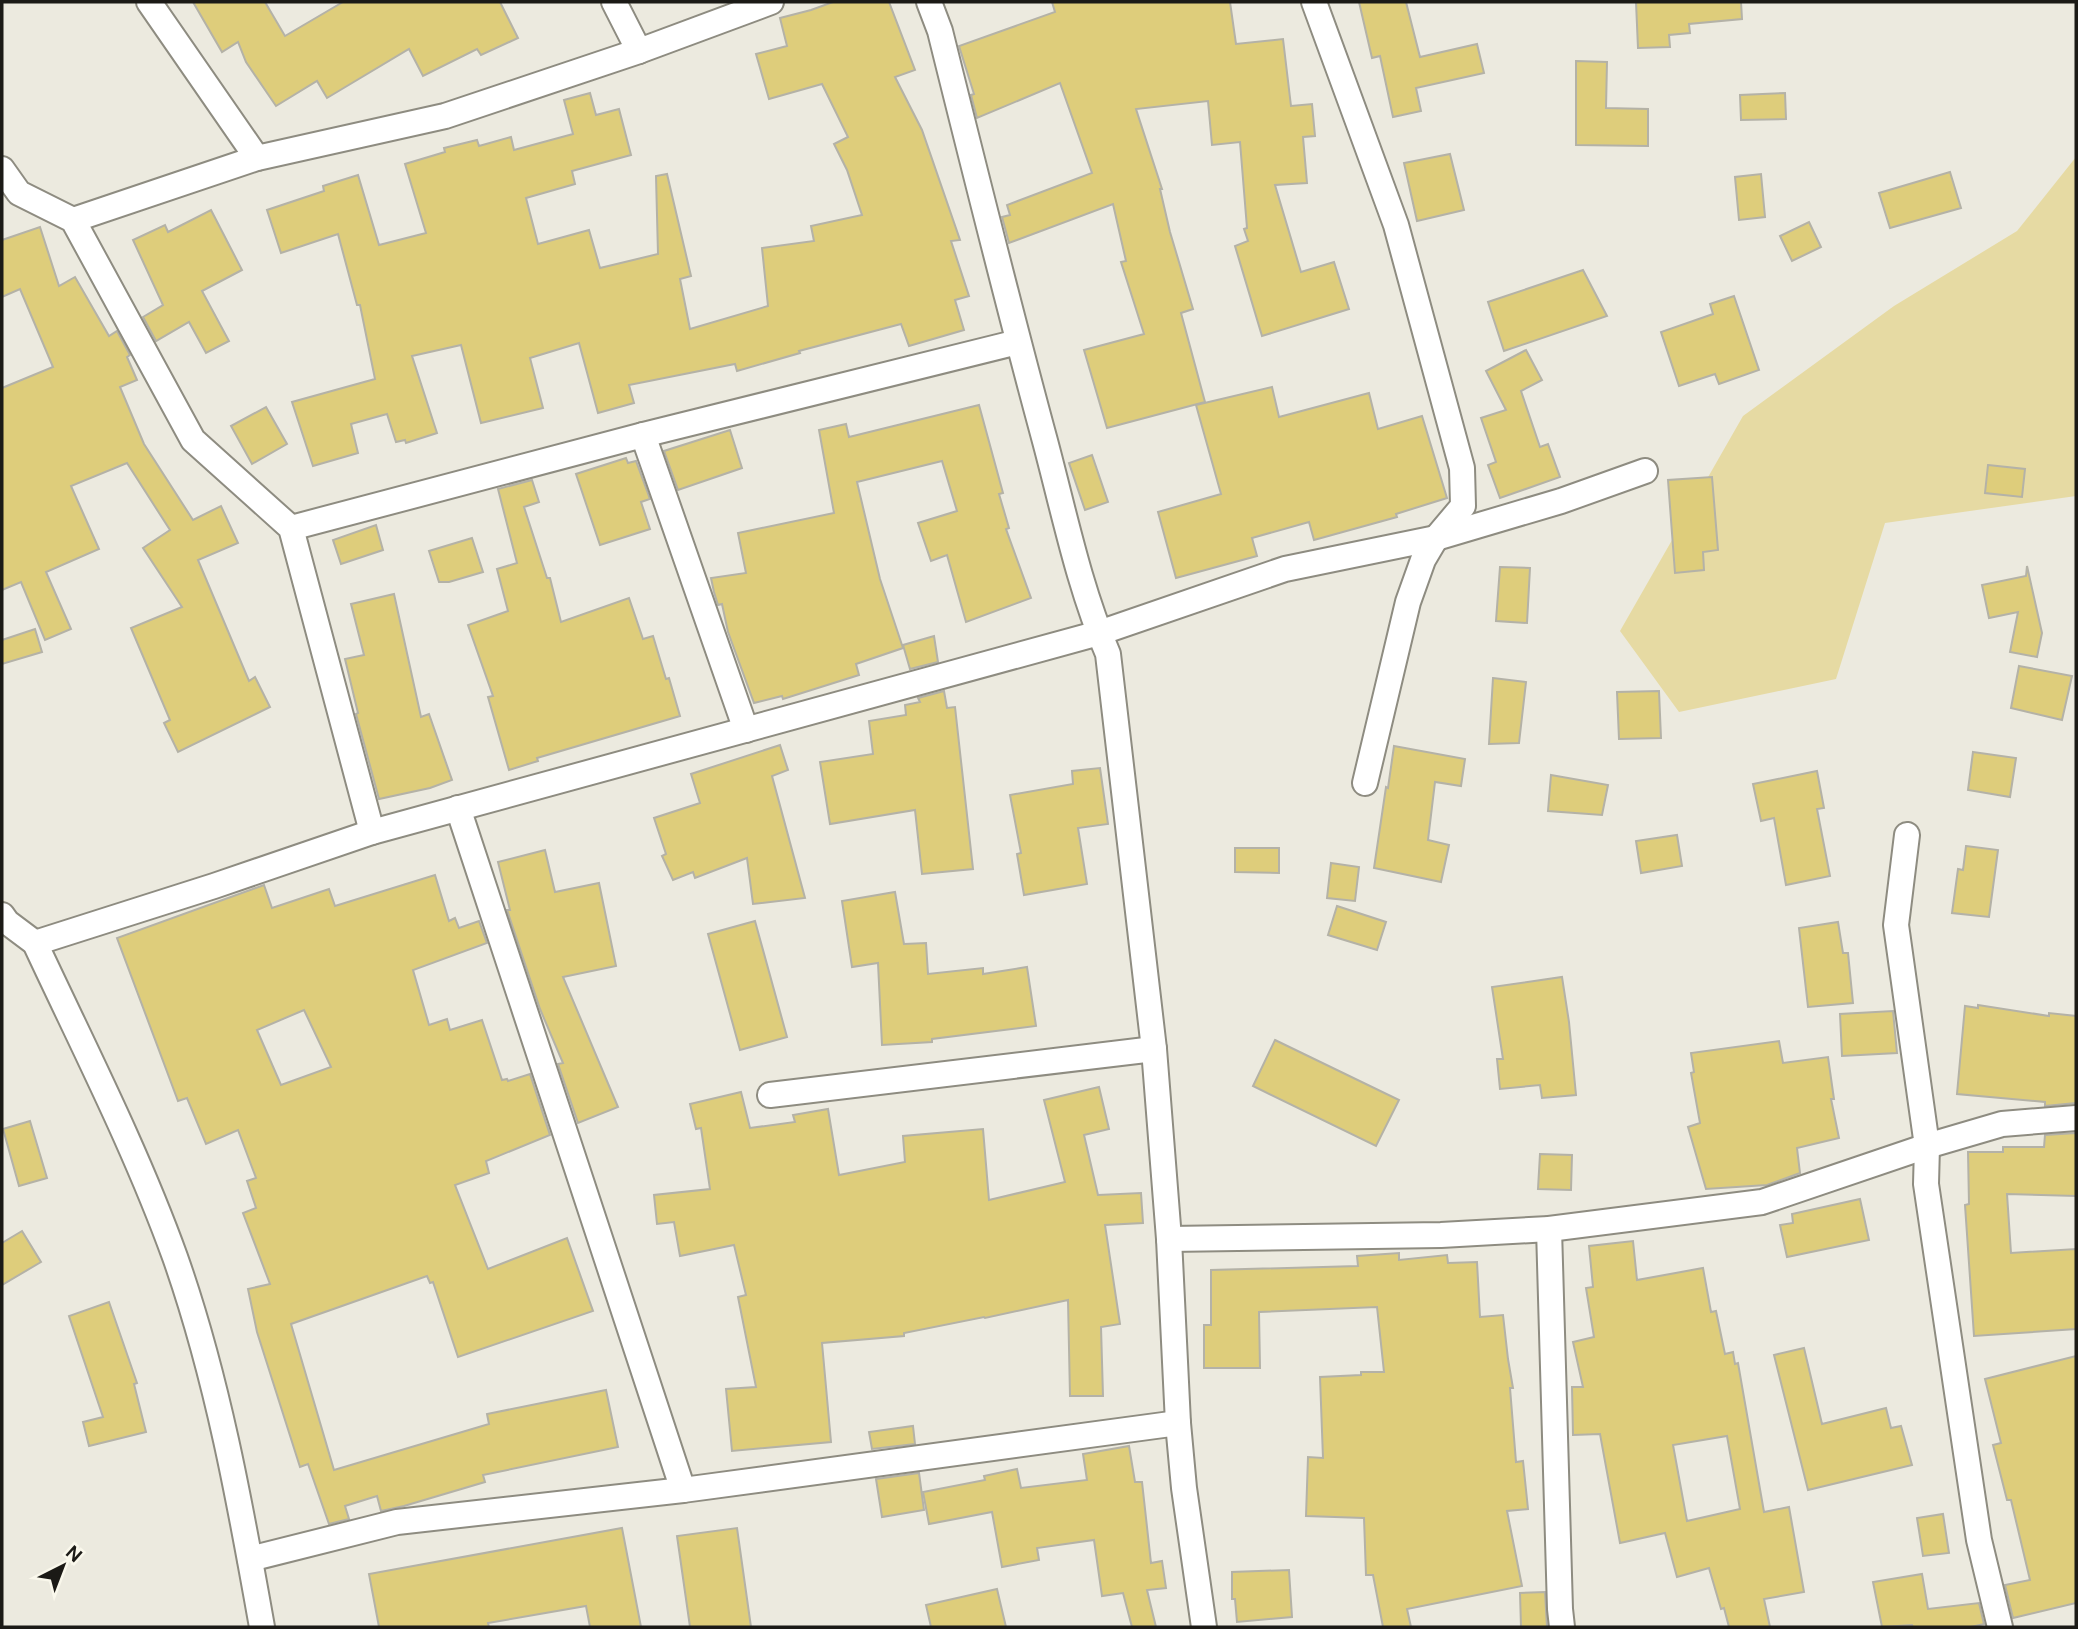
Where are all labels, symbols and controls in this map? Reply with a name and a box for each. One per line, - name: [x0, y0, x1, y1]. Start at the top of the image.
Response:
- north arrow: [28, 1531, 98, 1601]
- text: N: [61, 1540, 88, 1568]

